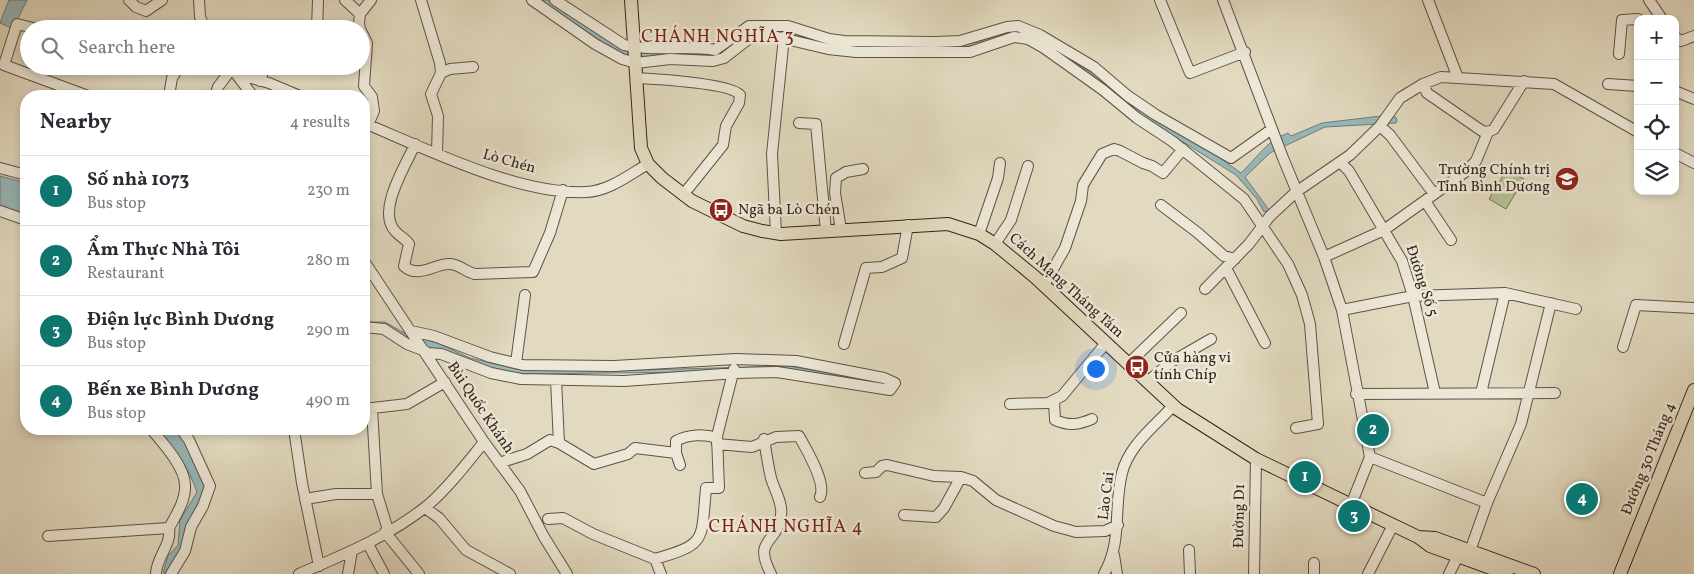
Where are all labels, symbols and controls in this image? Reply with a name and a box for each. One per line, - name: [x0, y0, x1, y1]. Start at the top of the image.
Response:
- map controls: [1634, 15, 1679, 195]
- button: +: [1634, 15, 1679, 60]
- search box: [20, 20, 370, 75]
- district label: CHÁNH NGHĨA 3: [641, 25, 795, 50]
- icon: search: [38, 34, 66, 62]
- text: Search here: [78, 35, 175, 61]
- button: −: [1634, 60, 1679, 105]
- button: locate: [1634, 105, 1679, 150]
- text: Nearby: [40, 108, 111, 137]
- text: 4 results: [290, 112, 350, 134]
- street label: Lò Chén: [480, 144, 538, 180]
- button: layers: [1634, 150, 1679, 195]
- place label: Trường Chính trị Tỉnh Bình Dương: [1437, 160, 1550, 198]
- school or university icon: Trường Chính trị Tỉnh Bình Dương: [1554, 166, 1580, 192]
- text: Số nhà 1073: [87, 167, 189, 193]
- text: 1: [53, 180, 59, 202]
- text: 230 m: [307, 180, 350, 202]
- text: Bus stop: [87, 193, 146, 215]
- bus stop icon: Ngã ba Lò Chén: [708, 197, 734, 223]
- place label: Ngã ba Lò Chén: [738, 200, 840, 221]
- street label: Cách Mạng Tháng Tám: [1004, 229, 1128, 343]
- text: Ẩm Thực Nhà Tôi: [87, 237, 240, 263]
- street label: Đường Số 5: [1400, 242, 1442, 320]
- text: 2: [52, 250, 60, 272]
- text: 280 m: [306, 250, 350, 272]
- text: Restaurant: [87, 263, 165, 285]
- text: Điện lực Bình Dương: [87, 307, 274, 333]
- text: 3: [52, 320, 60, 342]
- text: 290 m: [306, 320, 350, 342]
- text: Bus stop: [87, 333, 146, 355]
- place label: Cửa hàng vi tính Chíp: [1154, 348, 1231, 386]
- bus stop icon: Cửa hàng vi tính Chíp: [1124, 354, 1150, 380]
- your location: [1083, 356, 1109, 382]
- street label: Bùi Quốc Khánh: [441, 358, 519, 458]
- text: Bến xe Bình Dương: [87, 377, 259, 403]
- text: 4: [51, 390, 61, 412]
- text: 490 m: [305, 390, 350, 412]
- street label: Đường 30 Tháng 4: [1617, 399, 1681, 519]
- text: Bus stop: [87, 403, 146, 425]
- pin: 2: [1357, 411, 1389, 449]
- pin: 1: [1289, 458, 1321, 496]
- street label: Lào Cai: [1094, 471, 1120, 521]
- pin: 4: [1566, 480, 1598, 518]
- street label: Đường D1: [1229, 484, 1251, 548]
- pin: 3: [1338, 497, 1370, 535]
- district label: CHÁNH NGHĨA 4: [709, 515, 863, 540]

